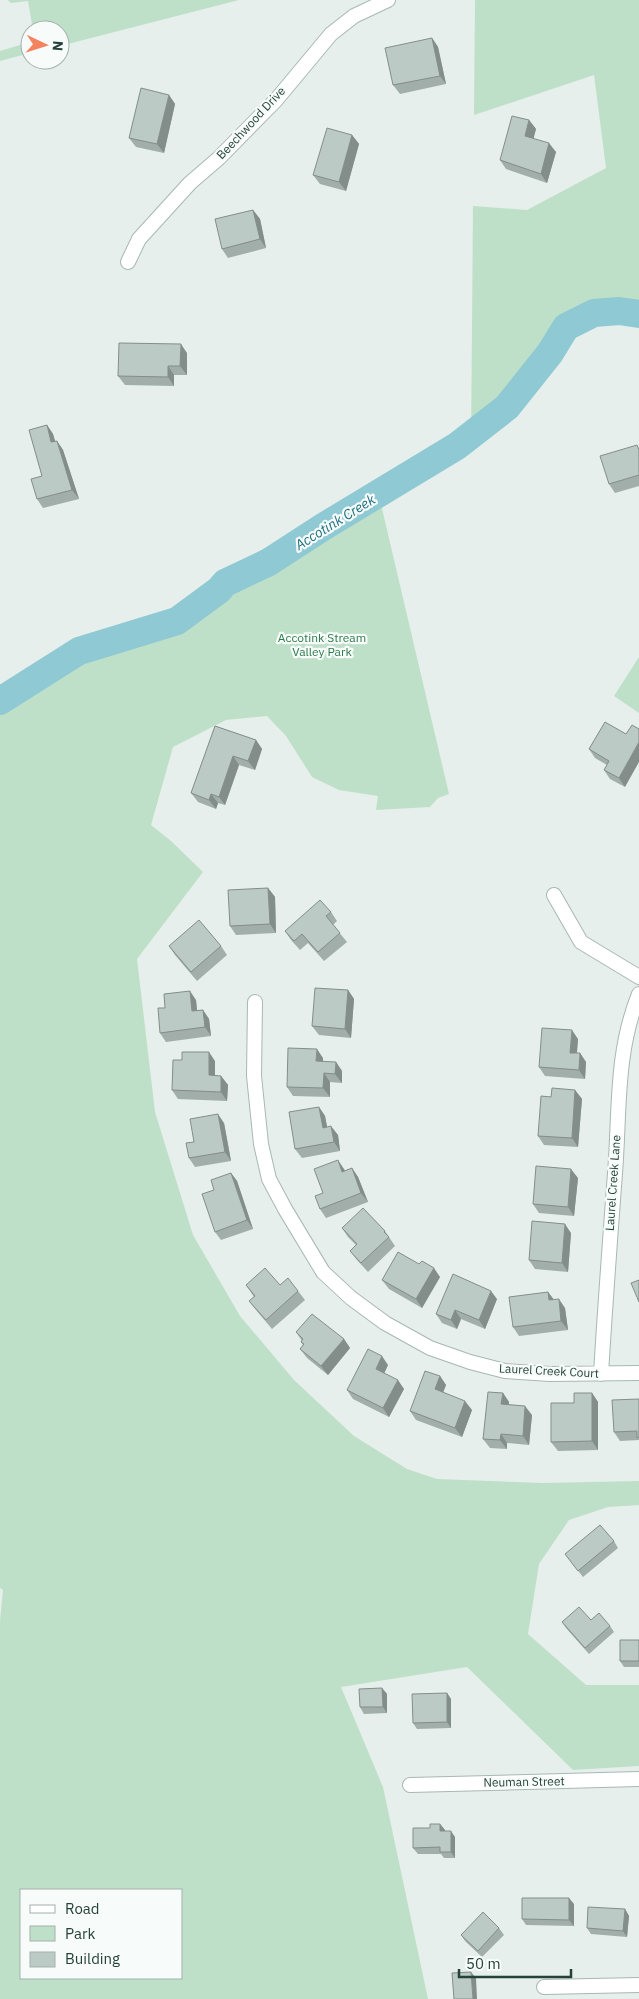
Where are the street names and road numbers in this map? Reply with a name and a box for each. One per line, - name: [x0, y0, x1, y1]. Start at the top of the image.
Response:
- street label: Beechwood Drive: [213, 83, 288, 162]
- street label: Laurel Creek Lane: [602, 1134, 623, 1231]
- street label: Laurel Creek Court: [499, 1360, 599, 1381]
- street label: Neuman Street: [483, 1773, 565, 1790]

